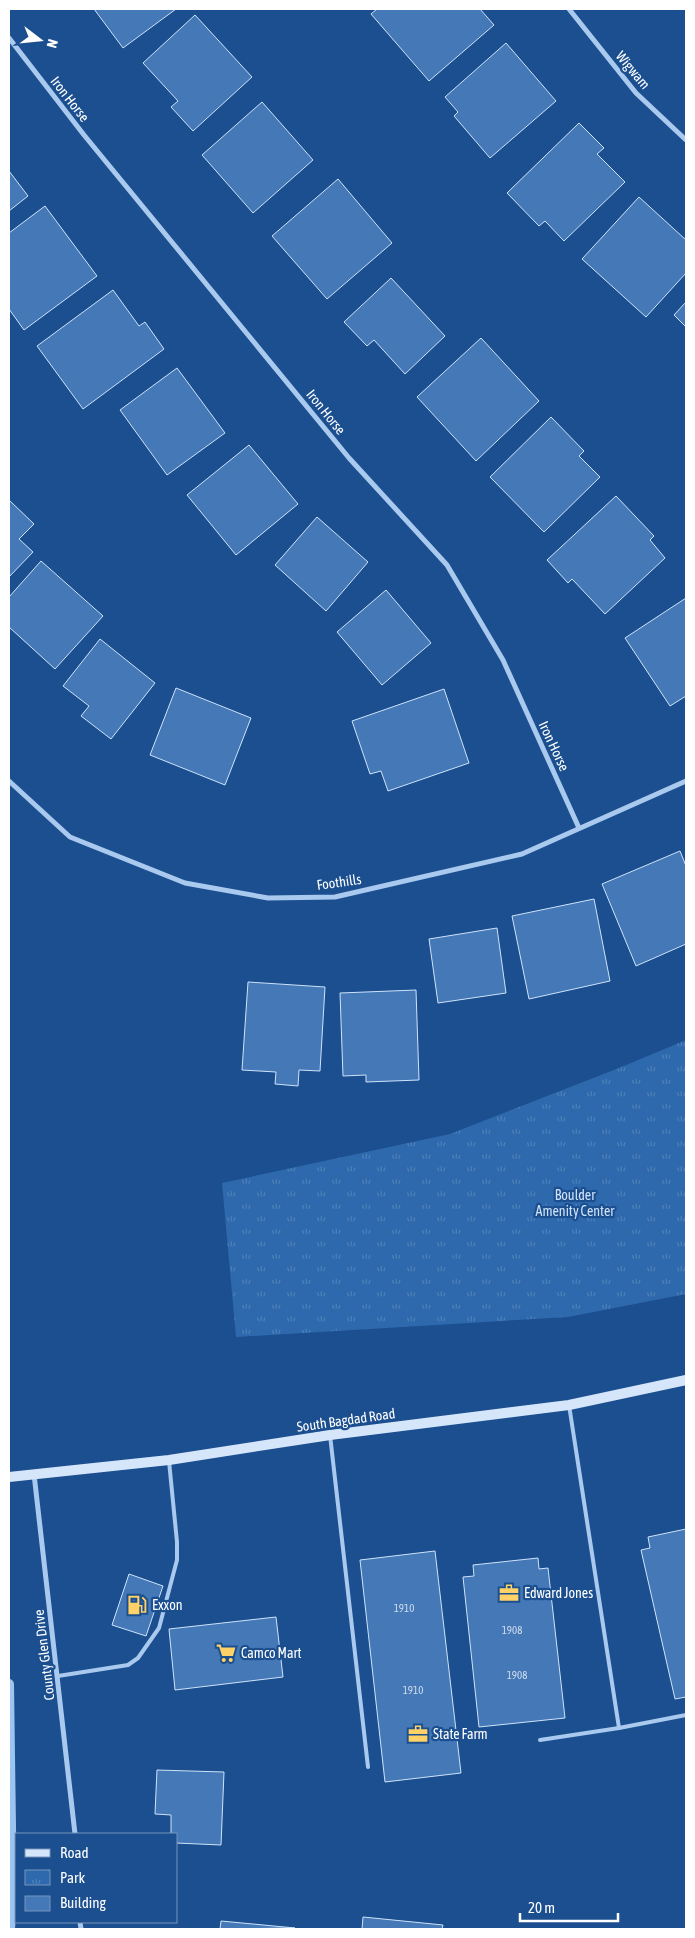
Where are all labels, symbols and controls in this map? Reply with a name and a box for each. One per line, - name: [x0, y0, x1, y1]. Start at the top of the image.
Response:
- north arrow: [15, 15, 65, 65]
- text: N: [44, 37, 61, 50]
- street label: Wigwam: [613, 48, 653, 92]
- street label: Iron Horse: [47, 73, 93, 125]
- street label: Iron Horse: [303, 386, 349, 438]
- street label: Iron Horse: [536, 719, 572, 773]
- street label: Foothills: [316, 871, 362, 893]
- park label: Boulder Amenity Center: [536, 1187, 615, 1219]
- street label: South Bagdad Road: [296, 1405, 396, 1435]
- office icon: Edward Jones: [498, 1582, 520, 1604]
- place label: Edward Jones: [524, 1585, 593, 1601]
- fuel station icon: Exxon: [126, 1594, 148, 1616]
- place label: Exxon: [152, 1597, 183, 1613]
- house number: 1910: [394, 1602, 414, 1614]
- street label: County Glen Drive: [30, 1609, 58, 1701]
- house number: 1908: [502, 1624, 522, 1636]
- supermarket icon: Camco Mart: [215, 1642, 237, 1664]
- place label: Camco Mart: [241, 1645, 301, 1661]
- house number: 1908: [507, 1669, 527, 1681]
- house number: 1910: [403, 1684, 423, 1696]
- office icon: State Farm: [407, 1723, 429, 1745]
- place label: State Farm: [433, 1726, 488, 1742]
- legend: [15, 1833, 178, 1923]
- text: Road: [60, 1844, 89, 1861]
- text: Park: [60, 1869, 85, 1886]
- scale bar: [520, 1890, 618, 1922]
- text: Building: [60, 1894, 106, 1911]
- text: 20 m: [528, 1899, 555, 1916]

